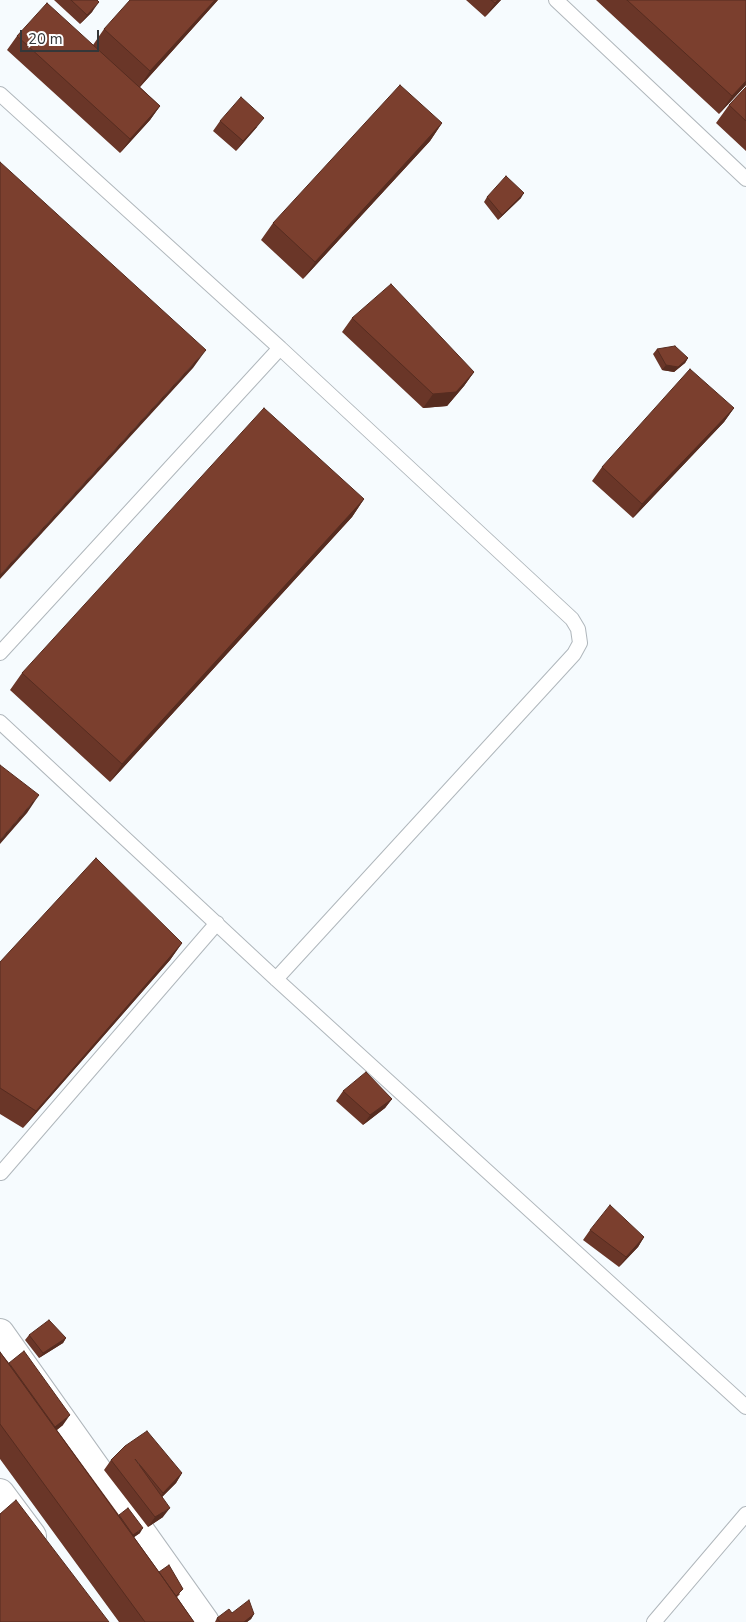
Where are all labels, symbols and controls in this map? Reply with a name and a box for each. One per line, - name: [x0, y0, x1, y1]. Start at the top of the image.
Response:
- scale bar: [22, 20, 101, 52]
- text: 20 m: [28, 29, 63, 49]

